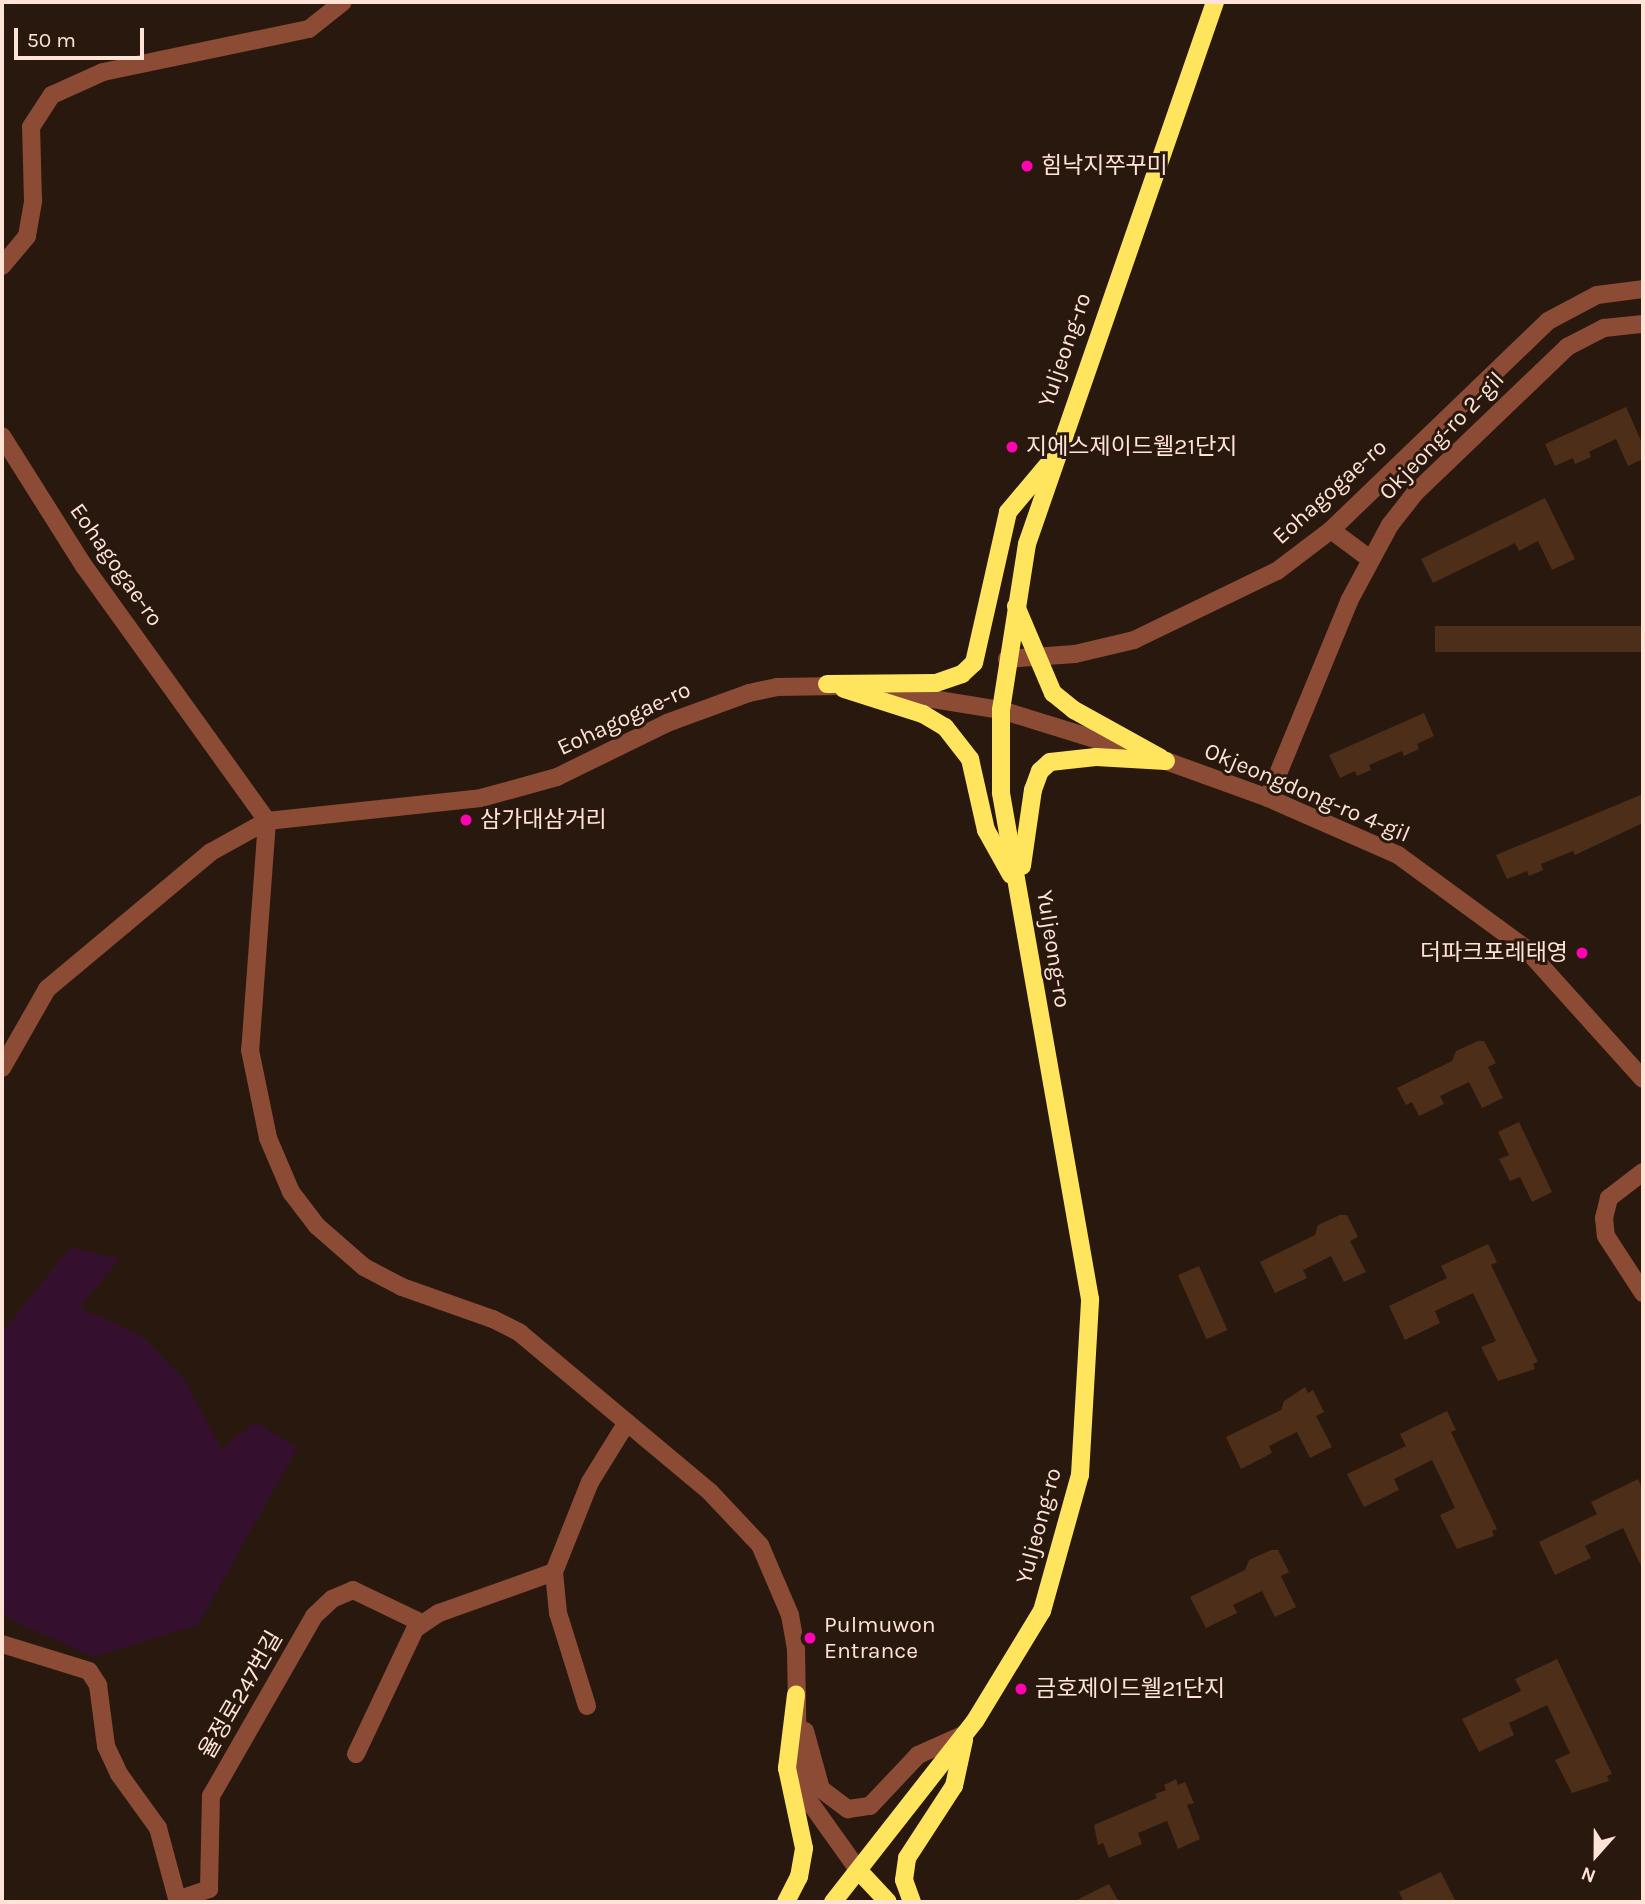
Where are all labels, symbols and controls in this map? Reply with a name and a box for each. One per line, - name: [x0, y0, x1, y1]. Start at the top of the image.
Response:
- scale bar: [18, 14, 147, 58]
- text: 50 m: [27, 28, 76, 52]
- place label: 힘낙지쭈꾸미: [1041, 152, 1168, 180]
- marker: 힘낙지쭈꾸미: [1019, 158, 1035, 174]
- street label: Yuljeong-ro: [1033, 289, 1097, 411]
- street label: Okjeong-ro 2-gil: [1374, 366, 1510, 506]
- place label: 지에스제이드웰21단지: [1026, 433, 1237, 461]
- street label: Eohagogae-ro: [1267, 434, 1393, 550]
- marker: 지에스제이드웰21단지: [1004, 439, 1020, 455]
- street label: Eohagogae-ro: [63, 498, 169, 632]
- street label: Eohagogae-ro: [553, 676, 695, 762]
- street label: Okjeongdong-ro 4-gil: [1200, 737, 1414, 849]
- place label: 삼가대삼거리: [480, 806, 607, 834]
- marker: 삼가대삼거리: [458, 812, 474, 828]
- street label: Yuljeong-ro: [1030, 888, 1076, 1010]
- place label: 더파크포레태영: [1420, 939, 1568, 967]
- marker: 더파크포레태영: [1574, 945, 1590, 961]
- street label: Yuljeong-ro: [1010, 1465, 1068, 1587]
- place label: Pulmuwon Entrance: [824, 1611, 936, 1665]
- street label: 율정로247번길: [193, 1626, 289, 1764]
- marker: Pulmuwon Entrance: [802, 1630, 818, 1646]
- place label: 금호제이드웰21단지: [1035, 1675, 1225, 1703]
- marker: 금호제이드웰21단지: [1013, 1681, 1029, 1697]
- north arrow: [1561, 1820, 1631, 1890]
- text: N: [1578, 1862, 1599, 1887]

